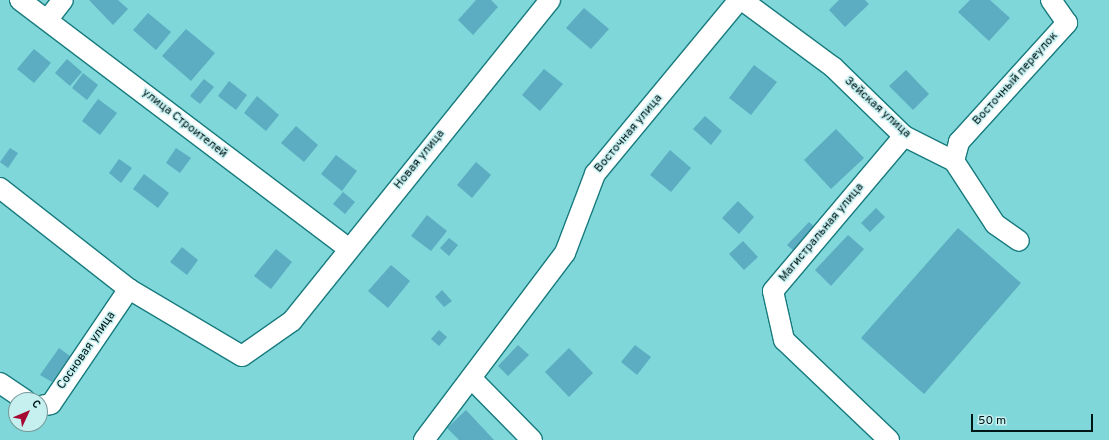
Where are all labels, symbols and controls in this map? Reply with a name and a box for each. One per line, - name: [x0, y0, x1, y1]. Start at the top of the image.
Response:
- street label: Восточный переулок: [970, 29, 1062, 129]
- street label: Зейская улица: [841, 74, 913, 142]
- street label: улица Строителей: [138, 86, 230, 162]
- street label: Восточная улица: [592, 92, 666, 176]
- street label: Новая улица: [392, 127, 448, 193]
- street label: Магистральная улица: [777, 181, 867, 285]
- street label: Сосновая улица: [55, 309, 119, 393]
- north arrow: [8, 392, 48, 432]
- text: С: [28, 397, 43, 412]
- scale bar: [973, 406, 1095, 432]
- text: 50 m: [978, 413, 1006, 429]

